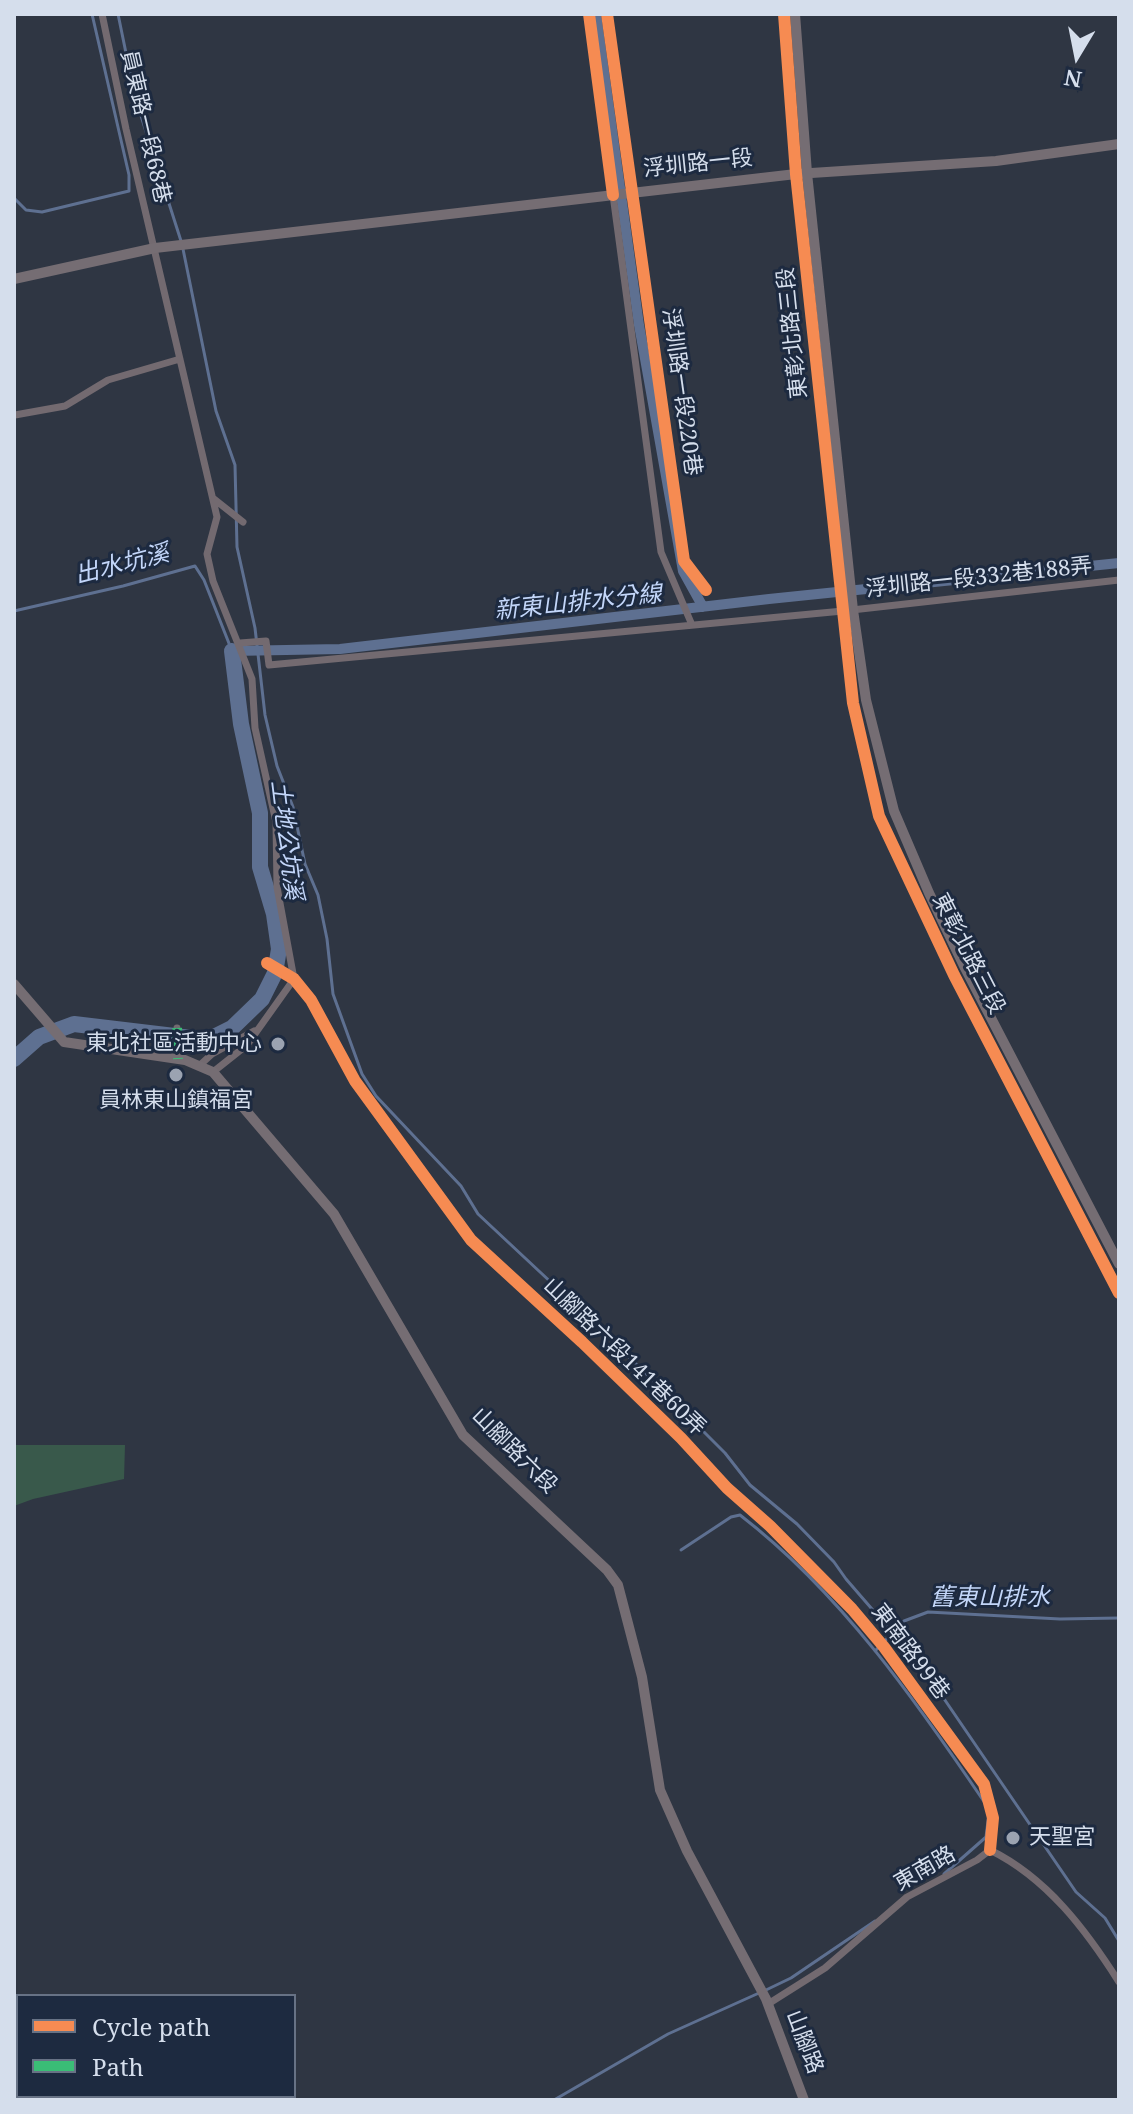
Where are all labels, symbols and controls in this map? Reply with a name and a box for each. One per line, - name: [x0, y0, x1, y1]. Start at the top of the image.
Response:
- north arrow: [1037, 16, 1117, 96]
- street label: 員東路一段68巷: [115, 48, 175, 206]
- text: N: [1062, 63, 1084, 96]
- street label: 浮圳路一段: [642, 145, 754, 183]
- street label: 東彰北路三段: [773, 266, 813, 400]
- street label: 浮圳路一段220巷: [656, 307, 706, 477]
- water label: 出水坑溪: [72, 539, 172, 591]
- street label: 浮圳路一段332巷188弄: [864, 553, 1094, 603]
- water label: 新東山排水分線: [493, 580, 663, 626]
- water label: 土地公坑溪: [264, 779, 308, 901]
- street label: 東彰北路三段: [926, 889, 1010, 1019]
- place label: 東北社區活動中心: [86, 1031, 262, 1057]
- marker: 東北社區活動中心: [269, 1035, 287, 1053]
- marker: 員林東山鎮福宮: [167, 1066, 185, 1084]
- place label: 員林東山鎮福宮: [99, 1088, 253, 1114]
- street label: 山腳路六段141巷60弄: [537, 1273, 711, 1441]
- street label: 山腳路六段: [466, 1403, 562, 1499]
- water label: 舊東山排水: [930, 1584, 1050, 1612]
- street label: 東南路99巷: [866, 1599, 954, 1705]
- place label: 天聖宮: [1029, 1825, 1095, 1851]
- marker: 天聖宮: [1004, 1829, 1022, 1847]
- street label: 東南路: [890, 1841, 960, 1897]
- legend: [16, 1994, 296, 2098]
- street label: 山腳路: [780, 2006, 828, 2078]
- text: Cycle path: [92, 2010, 211, 2043]
- text: Path: [92, 2050, 144, 2083]

